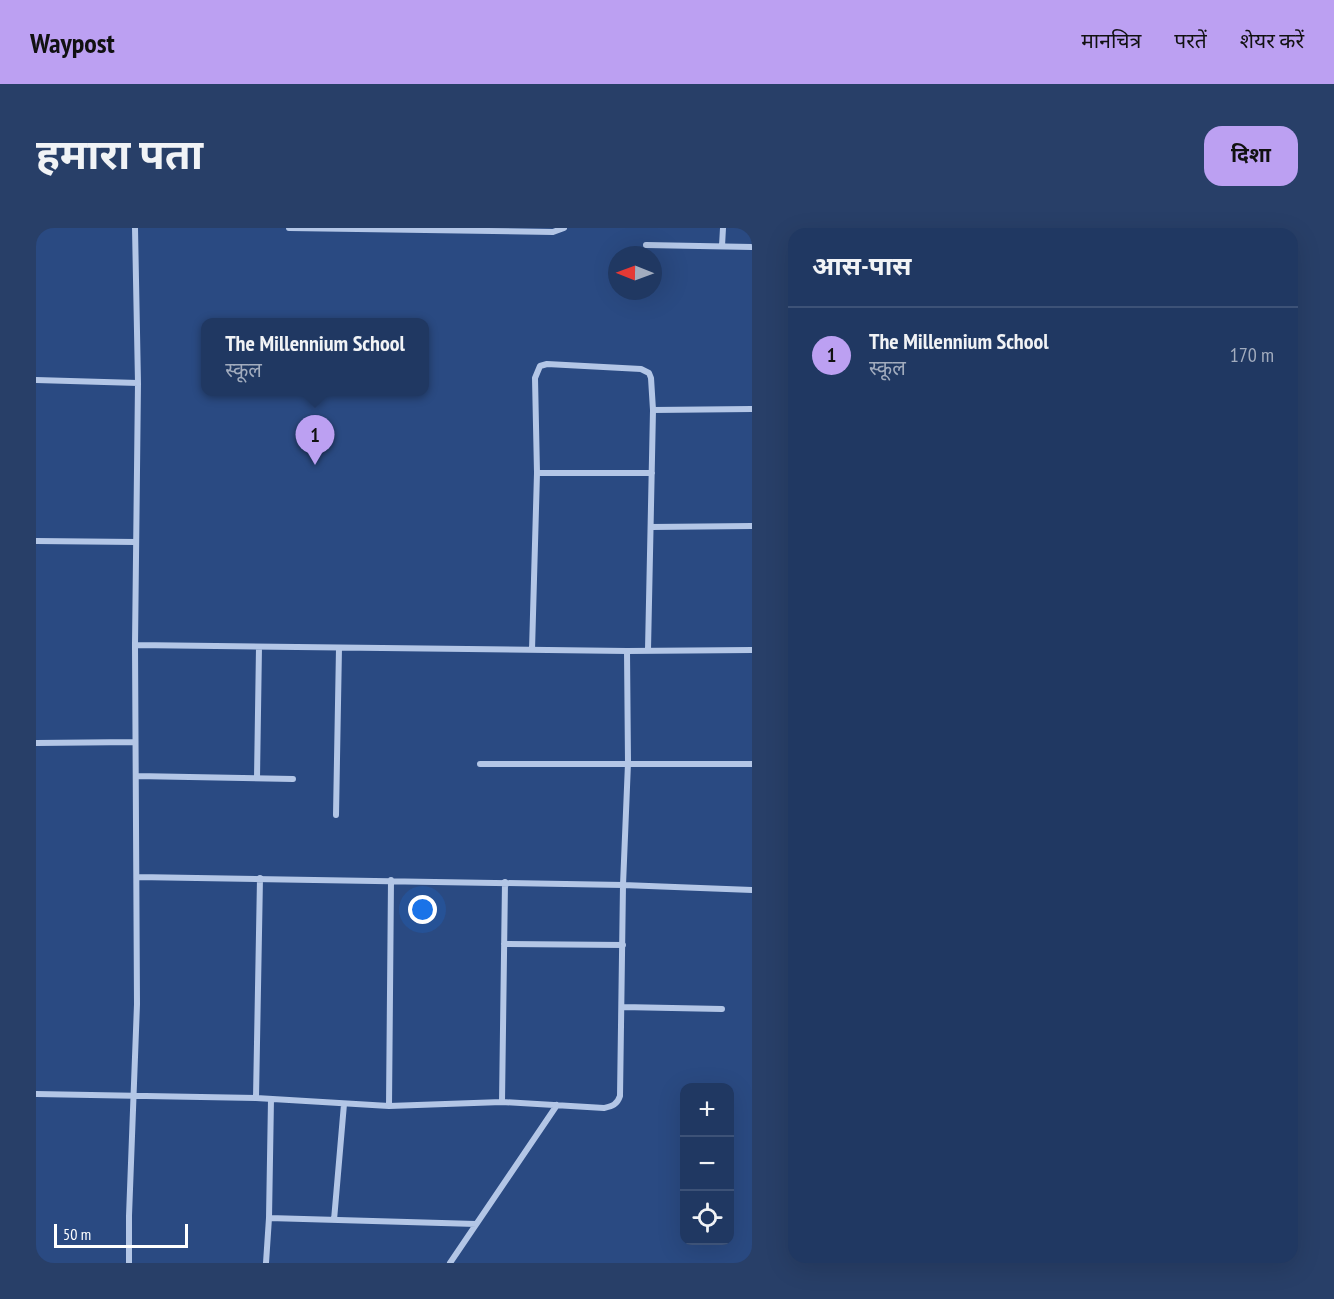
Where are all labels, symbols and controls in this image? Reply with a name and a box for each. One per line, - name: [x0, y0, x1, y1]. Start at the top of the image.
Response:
- text: Waypost: [30, 24, 115, 61]
- text: मानचित्र: [1081, 27, 1141, 54]
- text: परतें: [1174, 27, 1207, 54]
- text: शेयर करें: [1240, 27, 1304, 54]
- text: हमारा पता: [36, 126, 203, 181]
- button: दिशा: [1204, 126, 1298, 186]
- north arrow: [608, 246, 662, 300]
- text: आस-पास: [812, 249, 912, 282]
- popup: [201, 318, 429, 396]
- text: The Millennium School: [869, 327, 1049, 355]
- text: The Millennium School: [225, 329, 405, 357]
- text: 1: [827, 342, 836, 368]
- text: 170 m: [1230, 342, 1274, 368]
- text: स्कूल: [869, 355, 906, 381]
- text: स्कूल: [225, 357, 262, 383]
- pin: 1: [296, 416, 334, 465]
- your location: [408, 895, 437, 924]
- map controls: [680, 1083, 734, 1245]
- button: +: [680, 1083, 734, 1137]
- button: −: [680, 1137, 734, 1191]
- button: locate: [680, 1191, 734, 1245]
- scale bar: [54, 1221, 188, 1248]
- text: 50 m: [63, 1224, 91, 1244]

